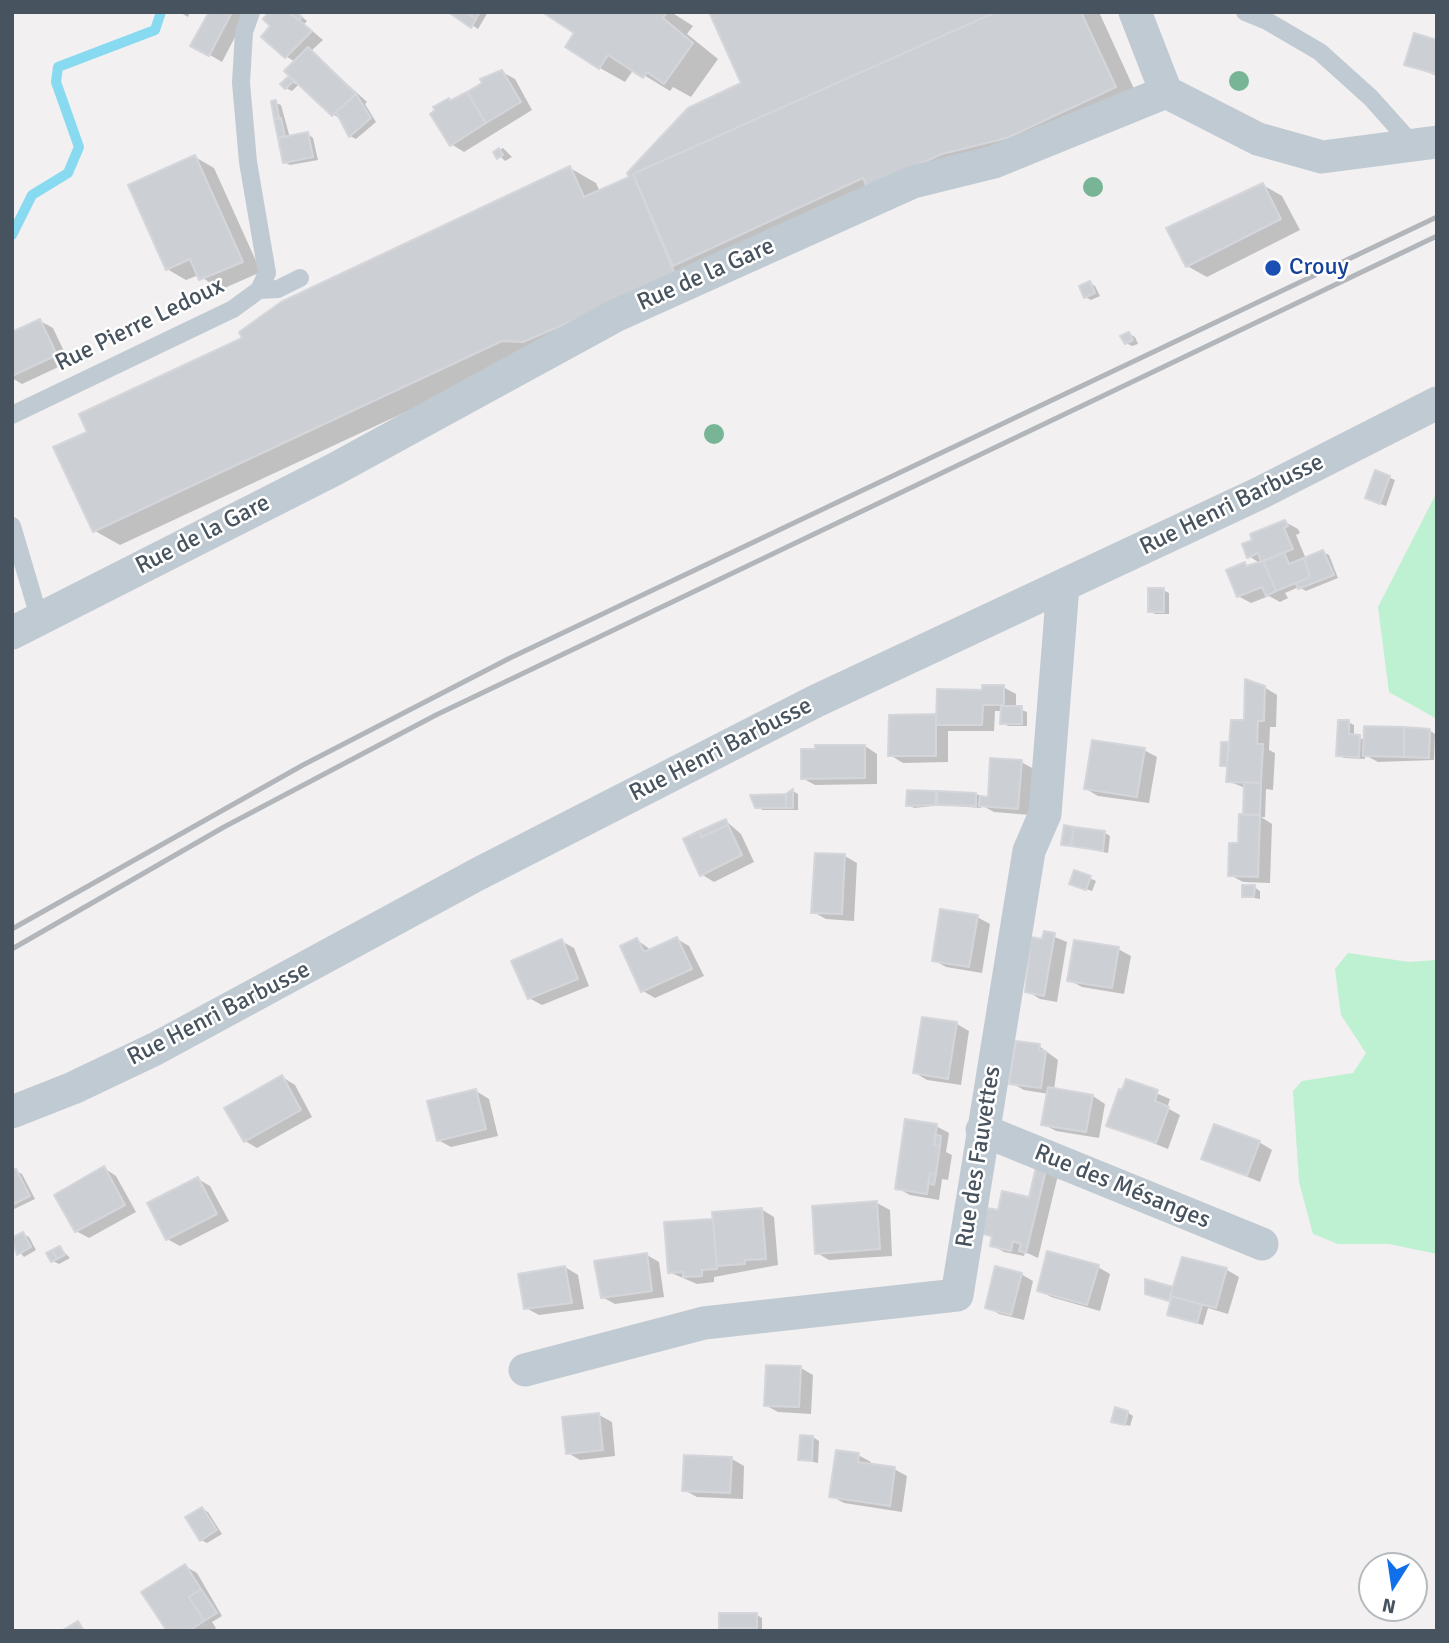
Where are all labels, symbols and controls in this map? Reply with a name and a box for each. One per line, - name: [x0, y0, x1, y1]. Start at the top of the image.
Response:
- street label: Rue de la Gare: [633, 232, 779, 318]
- place label: Crouy: [1289, 254, 1349, 282]
- marker: Crouy: [1263, 258, 1283, 278]
- street label: Rue Pierre Ledoux: [51, 272, 229, 378]
- street label: Rue Henri Barbusse: [1135, 448, 1329, 562]
- street label: Rue de la Gare: [131, 489, 275, 581]
- street label: Rue Henri Barbusse: [625, 692, 817, 808]
- street label: Rue Henri Barbusse: [123, 956, 315, 1072]
- street label: Rue des Fauvettes: [950, 1064, 1008, 1250]
- street label: Rue des Mésanges: [1030, 1139, 1214, 1235]
- north arrow: [1358, 1552, 1428, 1622]
- text: N: [1380, 1592, 1398, 1619]

